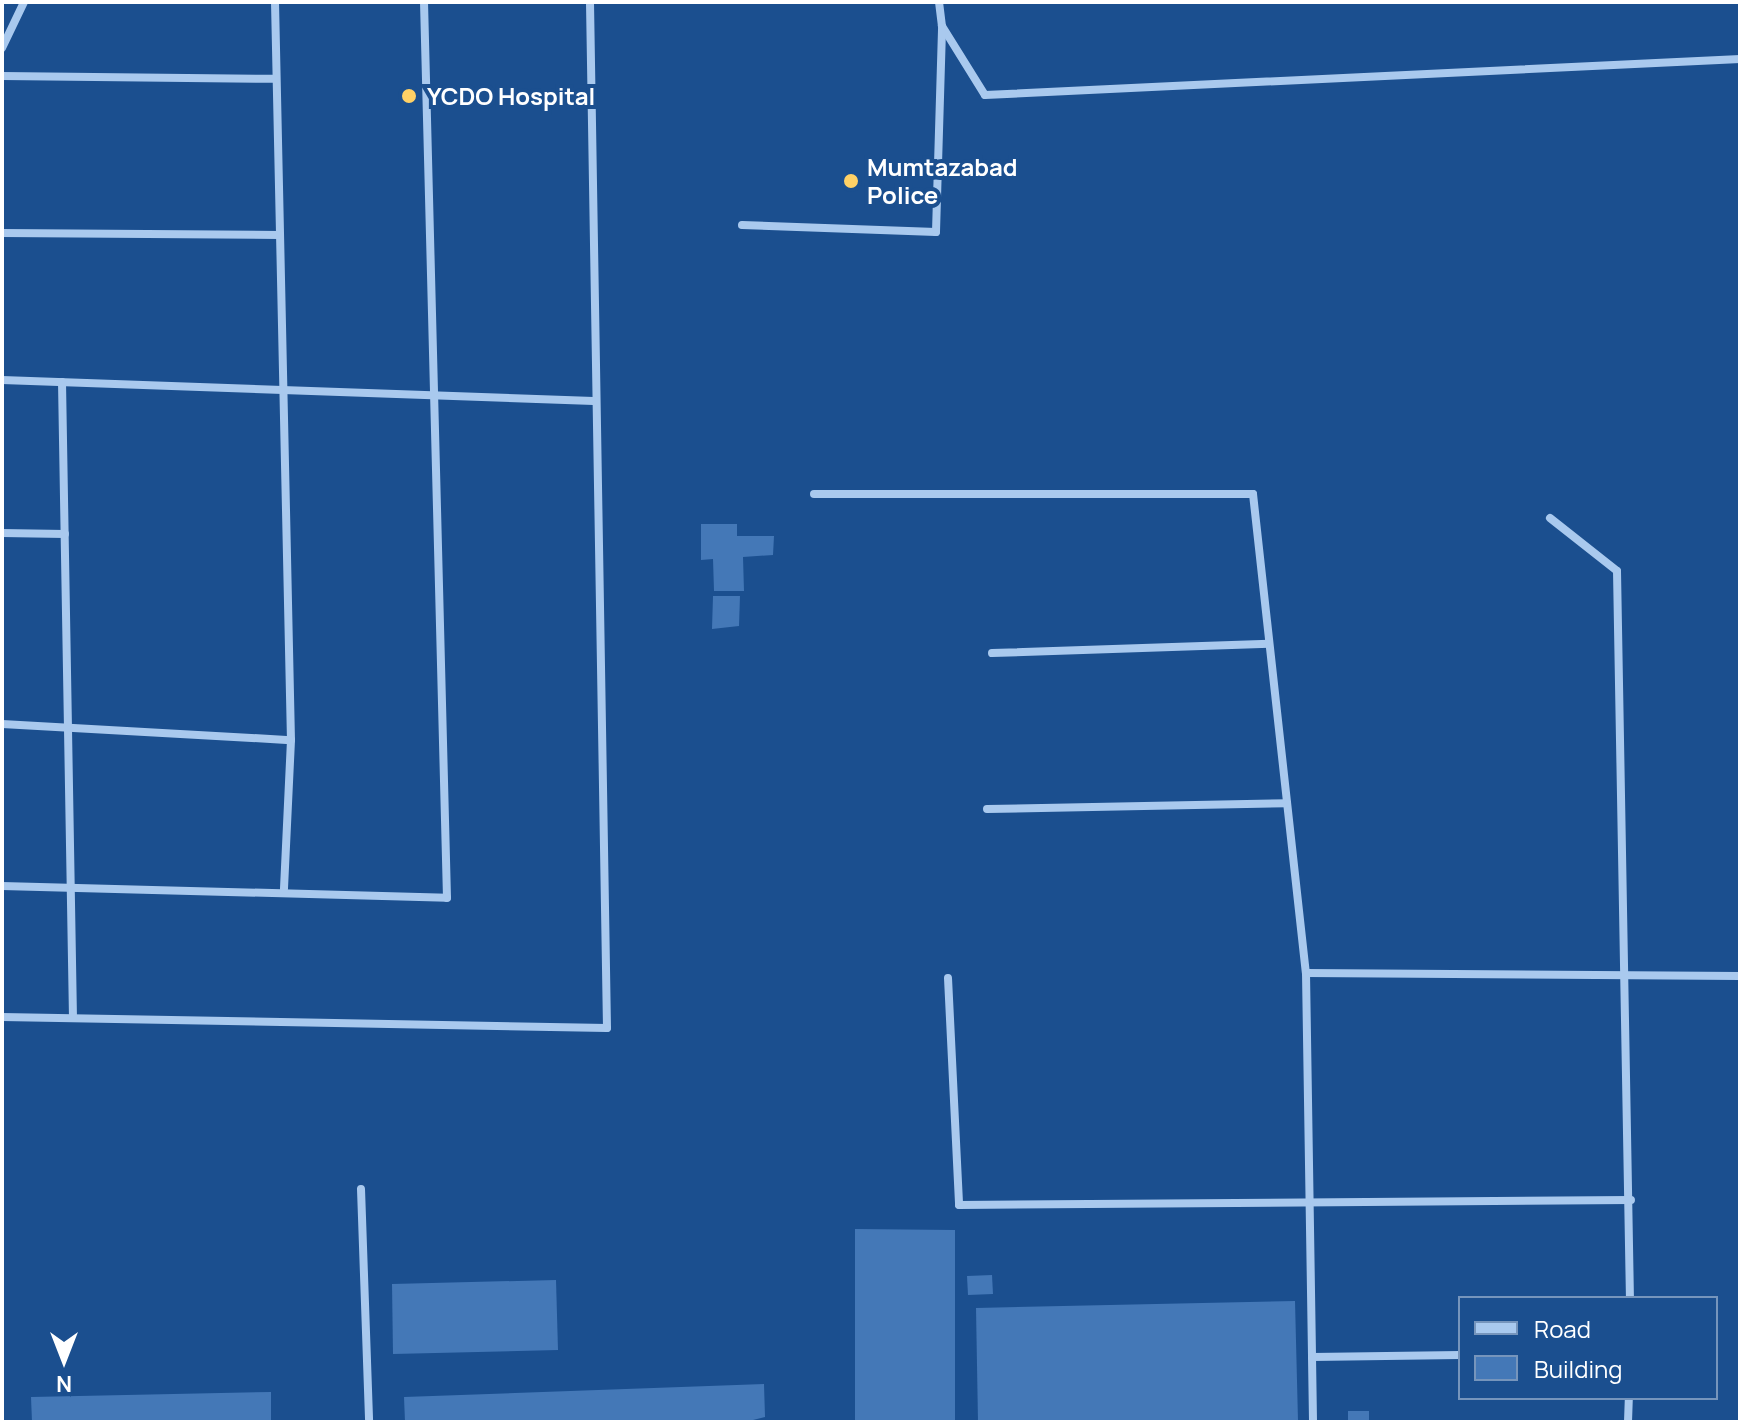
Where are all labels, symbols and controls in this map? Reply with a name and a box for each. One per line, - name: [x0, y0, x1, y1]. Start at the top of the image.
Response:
- place label: YCDO Hospital: [427, 82, 595, 110]
- marker: YCDO Hospital: [398, 85, 420, 107]
- place label: Mumtazabad Police: [867, 153, 1018, 209]
- marker: Mumtazabad Police: [842, 172, 860, 190]
- legend: [1458, 1296, 1718, 1400]
- text: Road: [1534, 1312, 1591, 1345]
- north arrow: [24, 1320, 104, 1400]
- text: Building: [1534, 1352, 1622, 1385]
- text: N: [56, 1369, 72, 1399]

